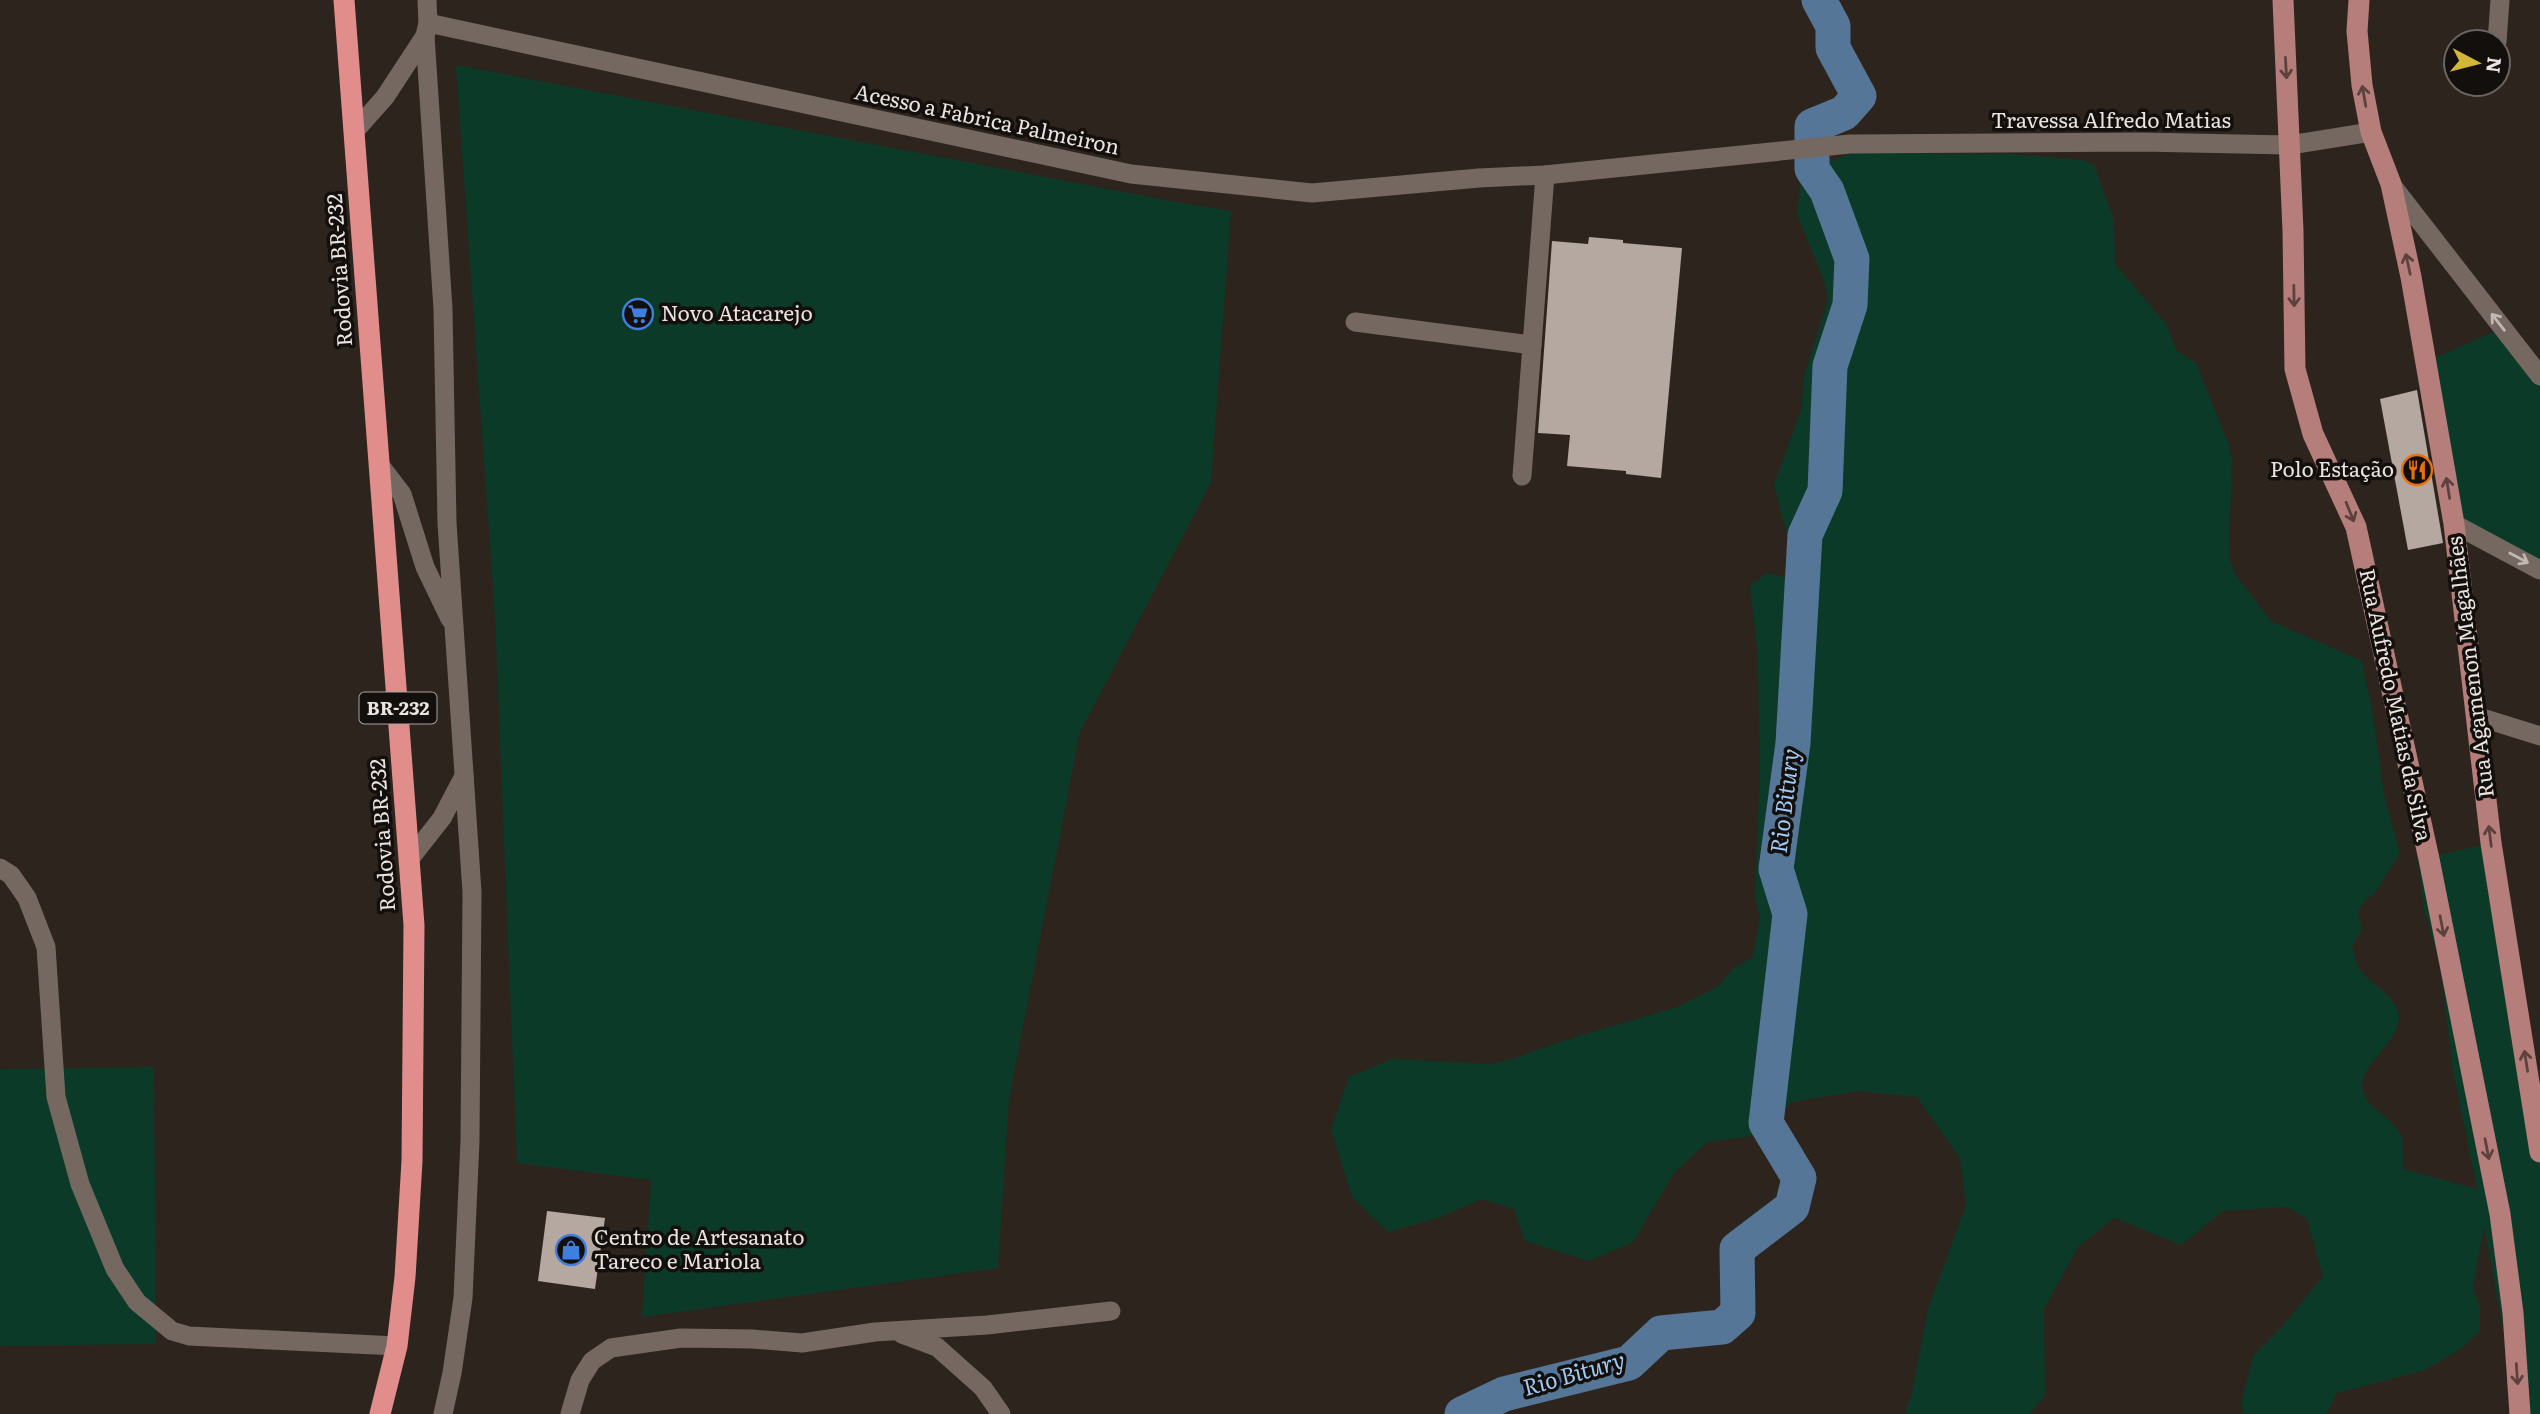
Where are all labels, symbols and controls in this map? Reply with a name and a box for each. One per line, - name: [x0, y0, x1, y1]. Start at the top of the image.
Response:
- north arrow: [2442, 28, 2512, 98]
- one-way arrow: [2280, 56, 2293, 79]
- text: N: [2480, 56, 2510, 75]
- street label: Acesso a Fabrica Palmeiron: [852, 74, 1123, 161]
- one-way arrow: [2357, 85, 2371, 107]
- street label: Travessa Alfredo Matias: [1991, 103, 2231, 134]
- street label: Rodovia BR-232: [317, 193, 358, 348]
- one-way arrow: [2401, 254, 2414, 276]
- one-way arrow: [2287, 284, 2300, 307]
- place label: Novo Atacarejo: [661, 296, 813, 327]
- supermarket icon: Novo Atacarejo: [621, 297, 655, 331]
- one-way arrow: [2491, 314, 2506, 332]
- place label: Polo Estação: [2270, 452, 2394, 483]
- restaurant icon: Polo Estação: [2400, 453, 2434, 487]
- one-way arrow: [2441, 478, 2454, 500]
- one-way arrow: [2344, 501, 2357, 523]
- street label: Rua Agamenon Magalhães: [2437, 535, 2500, 800]
- one-way arrow: [2508, 552, 2528, 566]
- street label: Rua Aufredo Matias da Silva: [2353, 565, 2442, 844]
- road number: BR-232: [360, 692, 436, 723]
- water label: Rio Bitury: [1760, 746, 1806, 855]
- street label: Rodovia BR-232: [360, 758, 401, 913]
- one-way arrow: [2484, 825, 2497, 848]
- one-way arrow: [2436, 914, 2449, 937]
- one-way arrow: [2519, 1050, 2532, 1073]
- one-way arrow: [2480, 1137, 2494, 1160]
- place label: Centro de Artesanato Tareco e Mariola: [594, 1220, 804, 1275]
- shop icon: Centro de Artesanato Tareco e Mariola: [554, 1233, 588, 1267]
- water label: Rio Bitury: [1518, 1341, 1629, 1403]
- one-way arrow: [2511, 1362, 2524, 1385]

